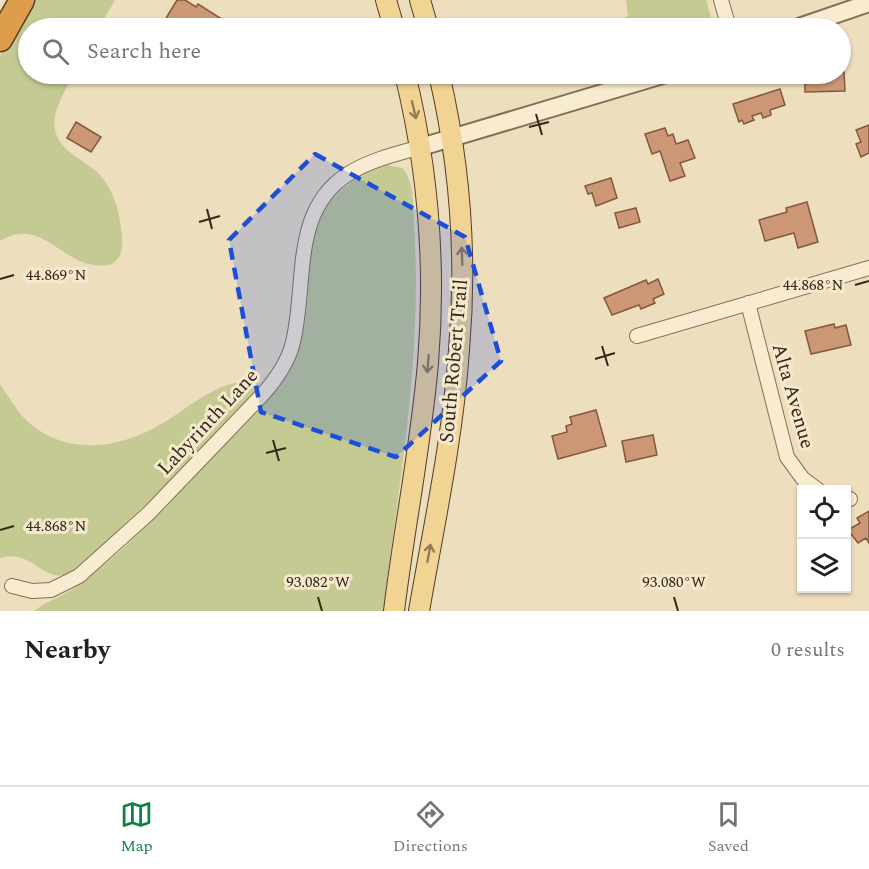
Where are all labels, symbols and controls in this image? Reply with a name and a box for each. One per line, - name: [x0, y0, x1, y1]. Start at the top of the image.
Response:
- search box: [18, 18, 851, 84]
- icon: search: [39, 35, 72, 68]
- text: Search here: [87, 35, 201, 68]
- one-way arrow: [409, 100, 420, 120]
- one-way arrow: [456, 246, 467, 266]
- text: 44.869°N: [26, 264, 86, 287]
- text: 44.868°N: [783, 274, 843, 297]
- street label: South Robert Trail: [432, 278, 476, 444]
- street label: Alta Avenue: [764, 340, 822, 452]
- one-way arrow: [422, 354, 433, 373]
- street label: Labyrinth Lane: [151, 362, 265, 482]
- map controls: [797, 485, 851, 593]
- button: locate: [797, 485, 851, 539]
- text: 44.868°N: [26, 515, 86, 538]
- button: layers: [797, 539, 851, 593]
- one-way arrow: [424, 544, 435, 564]
- text: 93.082°W: [286, 571, 350, 594]
- text: 93.080°W: [642, 571, 706, 594]
- text: Nearby: [24, 630, 110, 670]
- text: 0 results: [771, 635, 845, 665]
- tab: Map: [120, 798, 153, 858]
- tab: Directions: [393, 798, 468, 858]
- tab: Saved: [708, 798, 749, 858]

